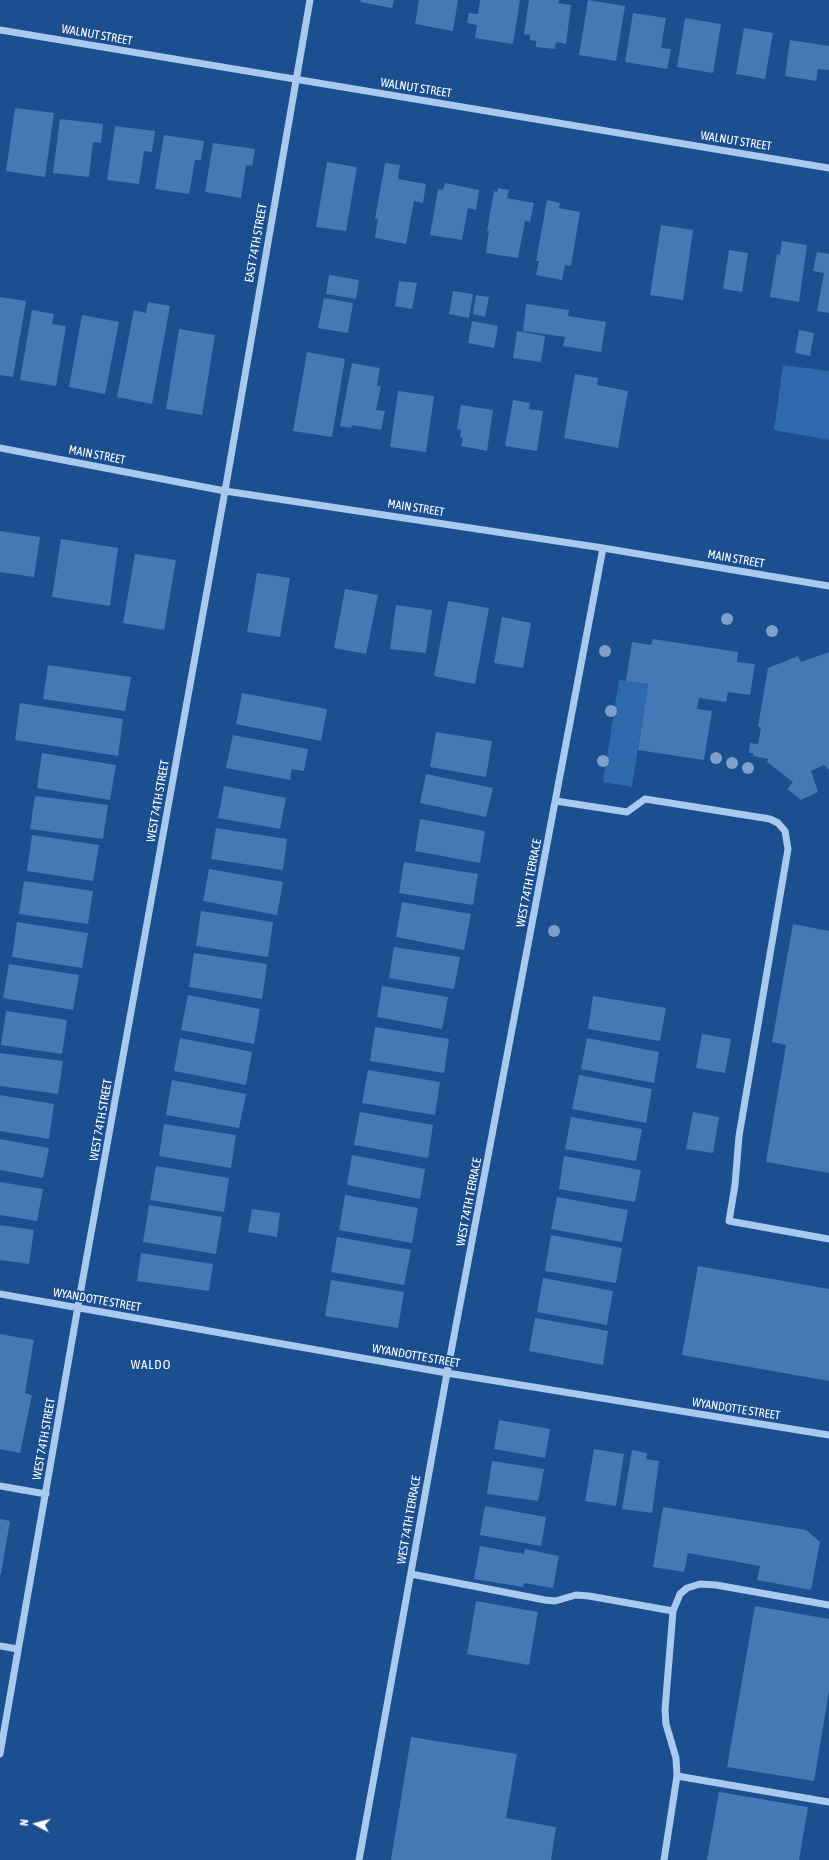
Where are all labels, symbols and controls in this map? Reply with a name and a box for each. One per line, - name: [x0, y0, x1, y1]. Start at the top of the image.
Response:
- street label: WALNUT STREET: [60, 22, 134, 48]
- street label: WALNUT STREET: [379, 75, 453, 101]
- street label: WALNUT STREET: [699, 128, 773, 154]
- street label: EAST 74TH STREET: [242, 202, 270, 284]
- street label: MAIN STREET: [67, 442, 127, 468]
- street label: MAIN STREET: [386, 496, 446, 520]
- street label: MAIN STREET: [706, 547, 766, 571]
- street label: WEST 74TH STREET: [144, 759, 172, 843]
- street label: WEST 74TH TERRACE: [513, 838, 545, 928]
- street label: WEST 74TH STREET: [87, 1078, 115, 1162]
- street label: WEST 74TH TERRACE: [453, 1157, 485, 1247]
- street label: WYANDOTTE STREET: [52, 1285, 142, 1315]
- street label: WYANDOTTE STREET: [371, 1341, 461, 1371]
- district label: WALDO: [131, 1357, 171, 1373]
- street label: WYANDOTTE STREET: [691, 1395, 781, 1423]
- street label: WEST 74TH STREET: [30, 1397, 58, 1481]
- street label: WEST 74TH TERRACE: [394, 1475, 424, 1565]
- north arrow: [16, 1804, 56, 1844]
- text: N: [18, 1819, 30, 1826]

